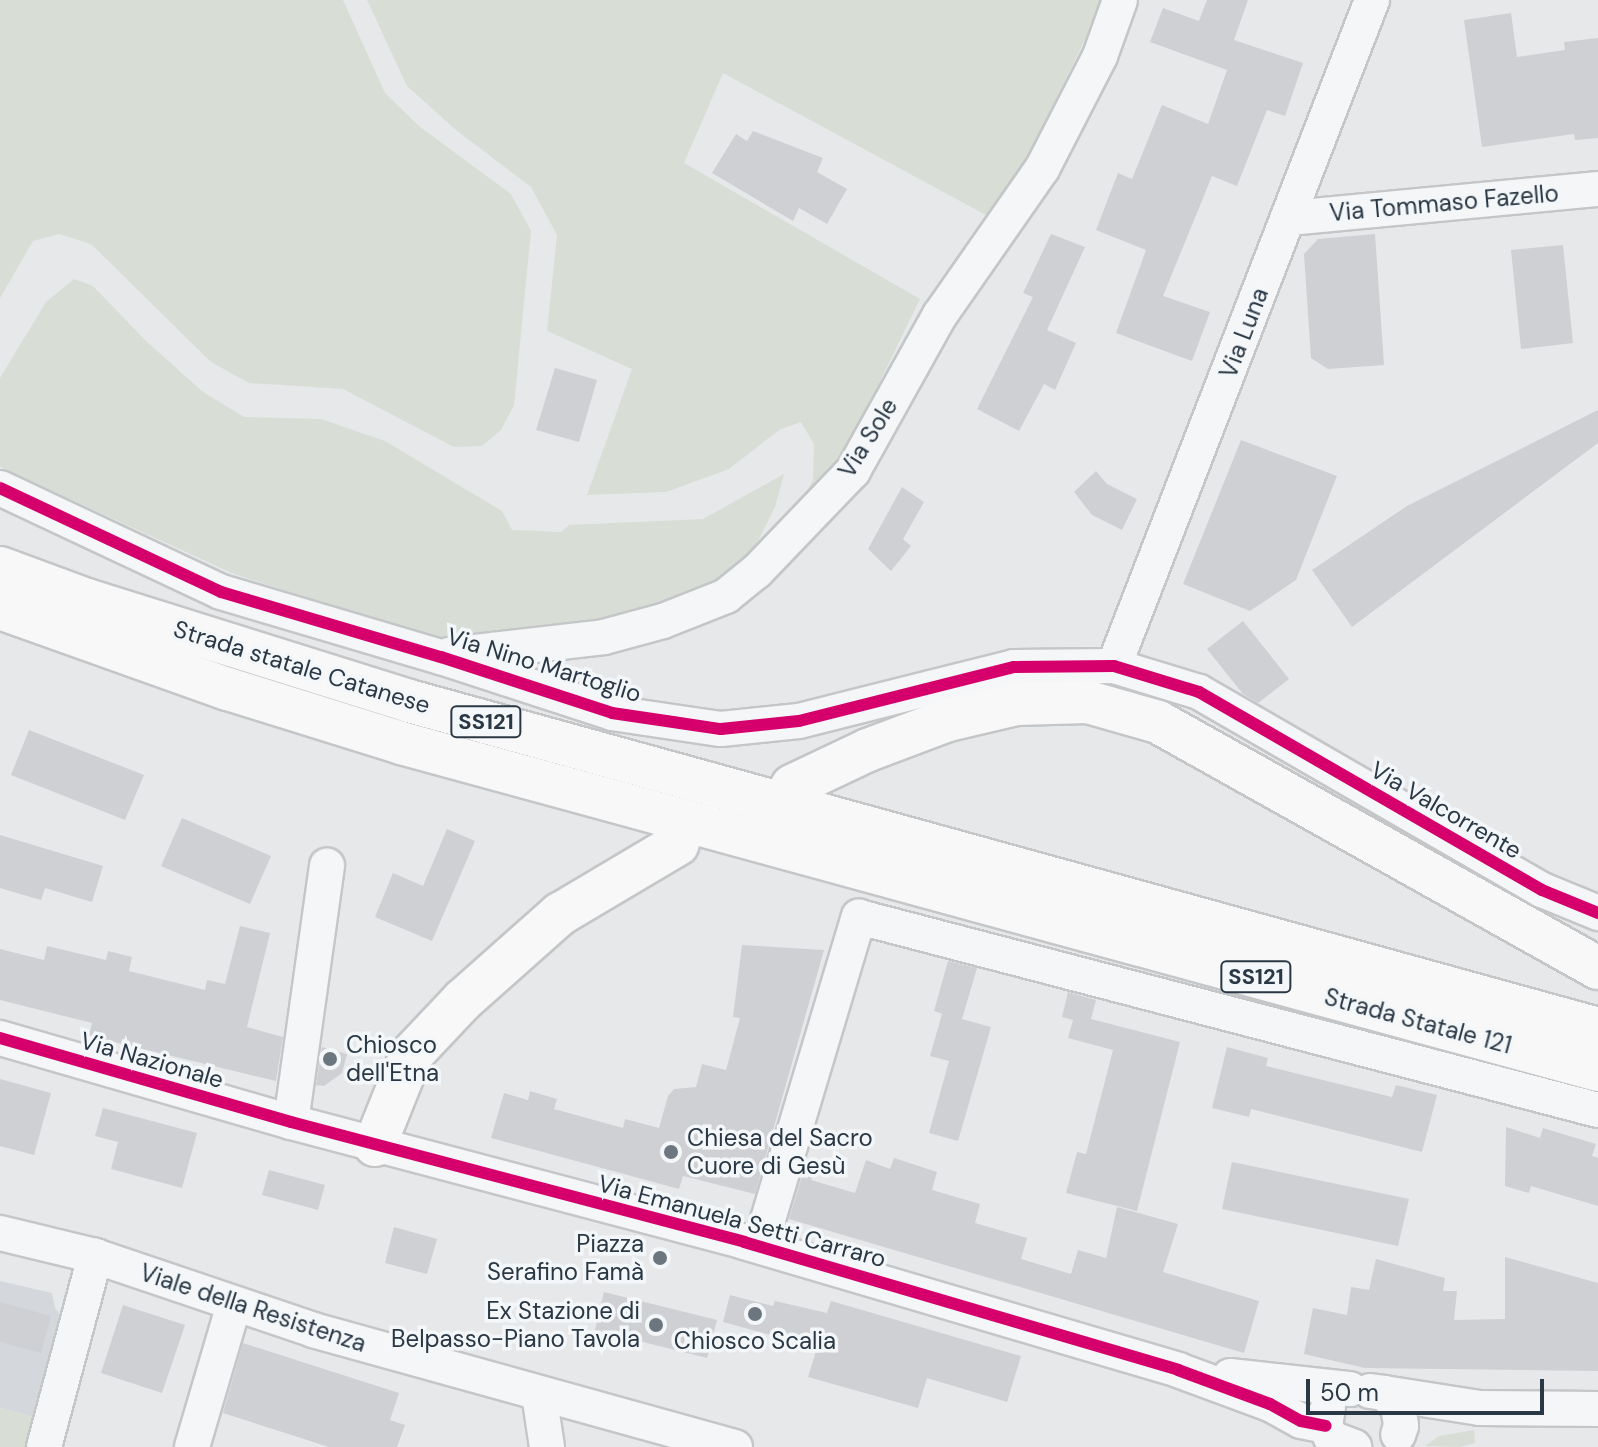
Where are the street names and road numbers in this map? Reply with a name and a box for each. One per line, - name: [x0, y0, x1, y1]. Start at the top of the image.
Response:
- street label: Via Tommaso Fazello: [1328, 179, 1560, 227]
- street label: Via Luna: [1214, 284, 1274, 382]
- street label: Via Sole: [832, 393, 904, 483]
- street label: Strada statale Catanese: [170, 614, 434, 720]
- street label: Via Nino Martoglio: [443, 622, 645, 708]
- road number: SS121: [450, 704, 522, 740]
- street label: Via Valcorrente: [1365, 755, 1527, 865]
- road number: SS121: [1220, 959, 1292, 995]
- street label: Strada Statale 121: [1321, 982, 1515, 1060]
- street label: Via Nazionale: [77, 1026, 227, 1094]
- street label: Via Emanuela Setti Carraro: [595, 1169, 889, 1273]
- street label: Viale della Resistenza: [136, 1258, 370, 1358]

